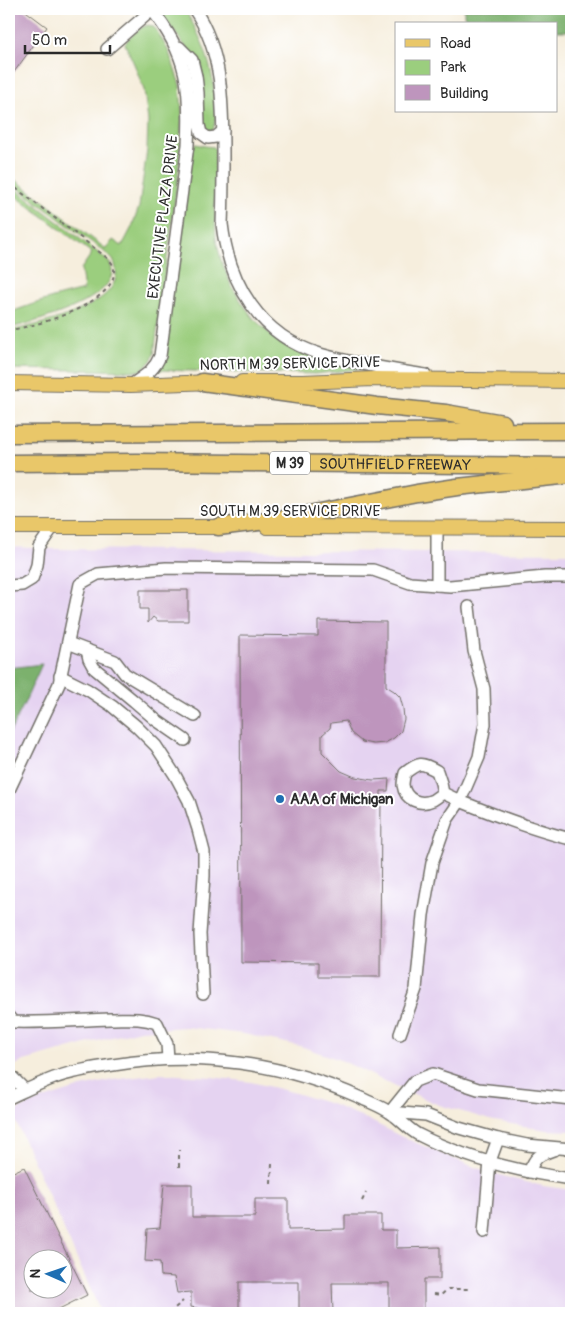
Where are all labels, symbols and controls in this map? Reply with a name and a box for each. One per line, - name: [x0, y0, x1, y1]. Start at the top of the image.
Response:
- scale bar: [25, 22, 110, 54]
- legend: [395, 22, 558, 112]
- text: 50 m: [32, 31, 67, 50]
- text: Road: [440, 34, 471, 53]
- text: Park: [440, 58, 467, 77]
- text: Building: [440, 84, 488, 103]
- street label: EXECUTIVE PLAZA DRIVE: [144, 134, 182, 300]
- street label: NORTH M 39 SERVICE DRIVE: [199, 353, 381, 375]
- road number: M 39: [270, 452, 310, 474]
- street label: SOUTHFIELD FREEWAY: [319, 454, 471, 475]
- street label: SOUTH M 39 SERVICE DRIVE: [200, 502, 380, 521]
- place label: AAA of Michigan: [290, 790, 394, 809]
- marker: AAA of Michigan: [274, 793, 286, 805]
- north arrow: [22, 1250, 72, 1300]
- text: N: [27, 1269, 44, 1279]

